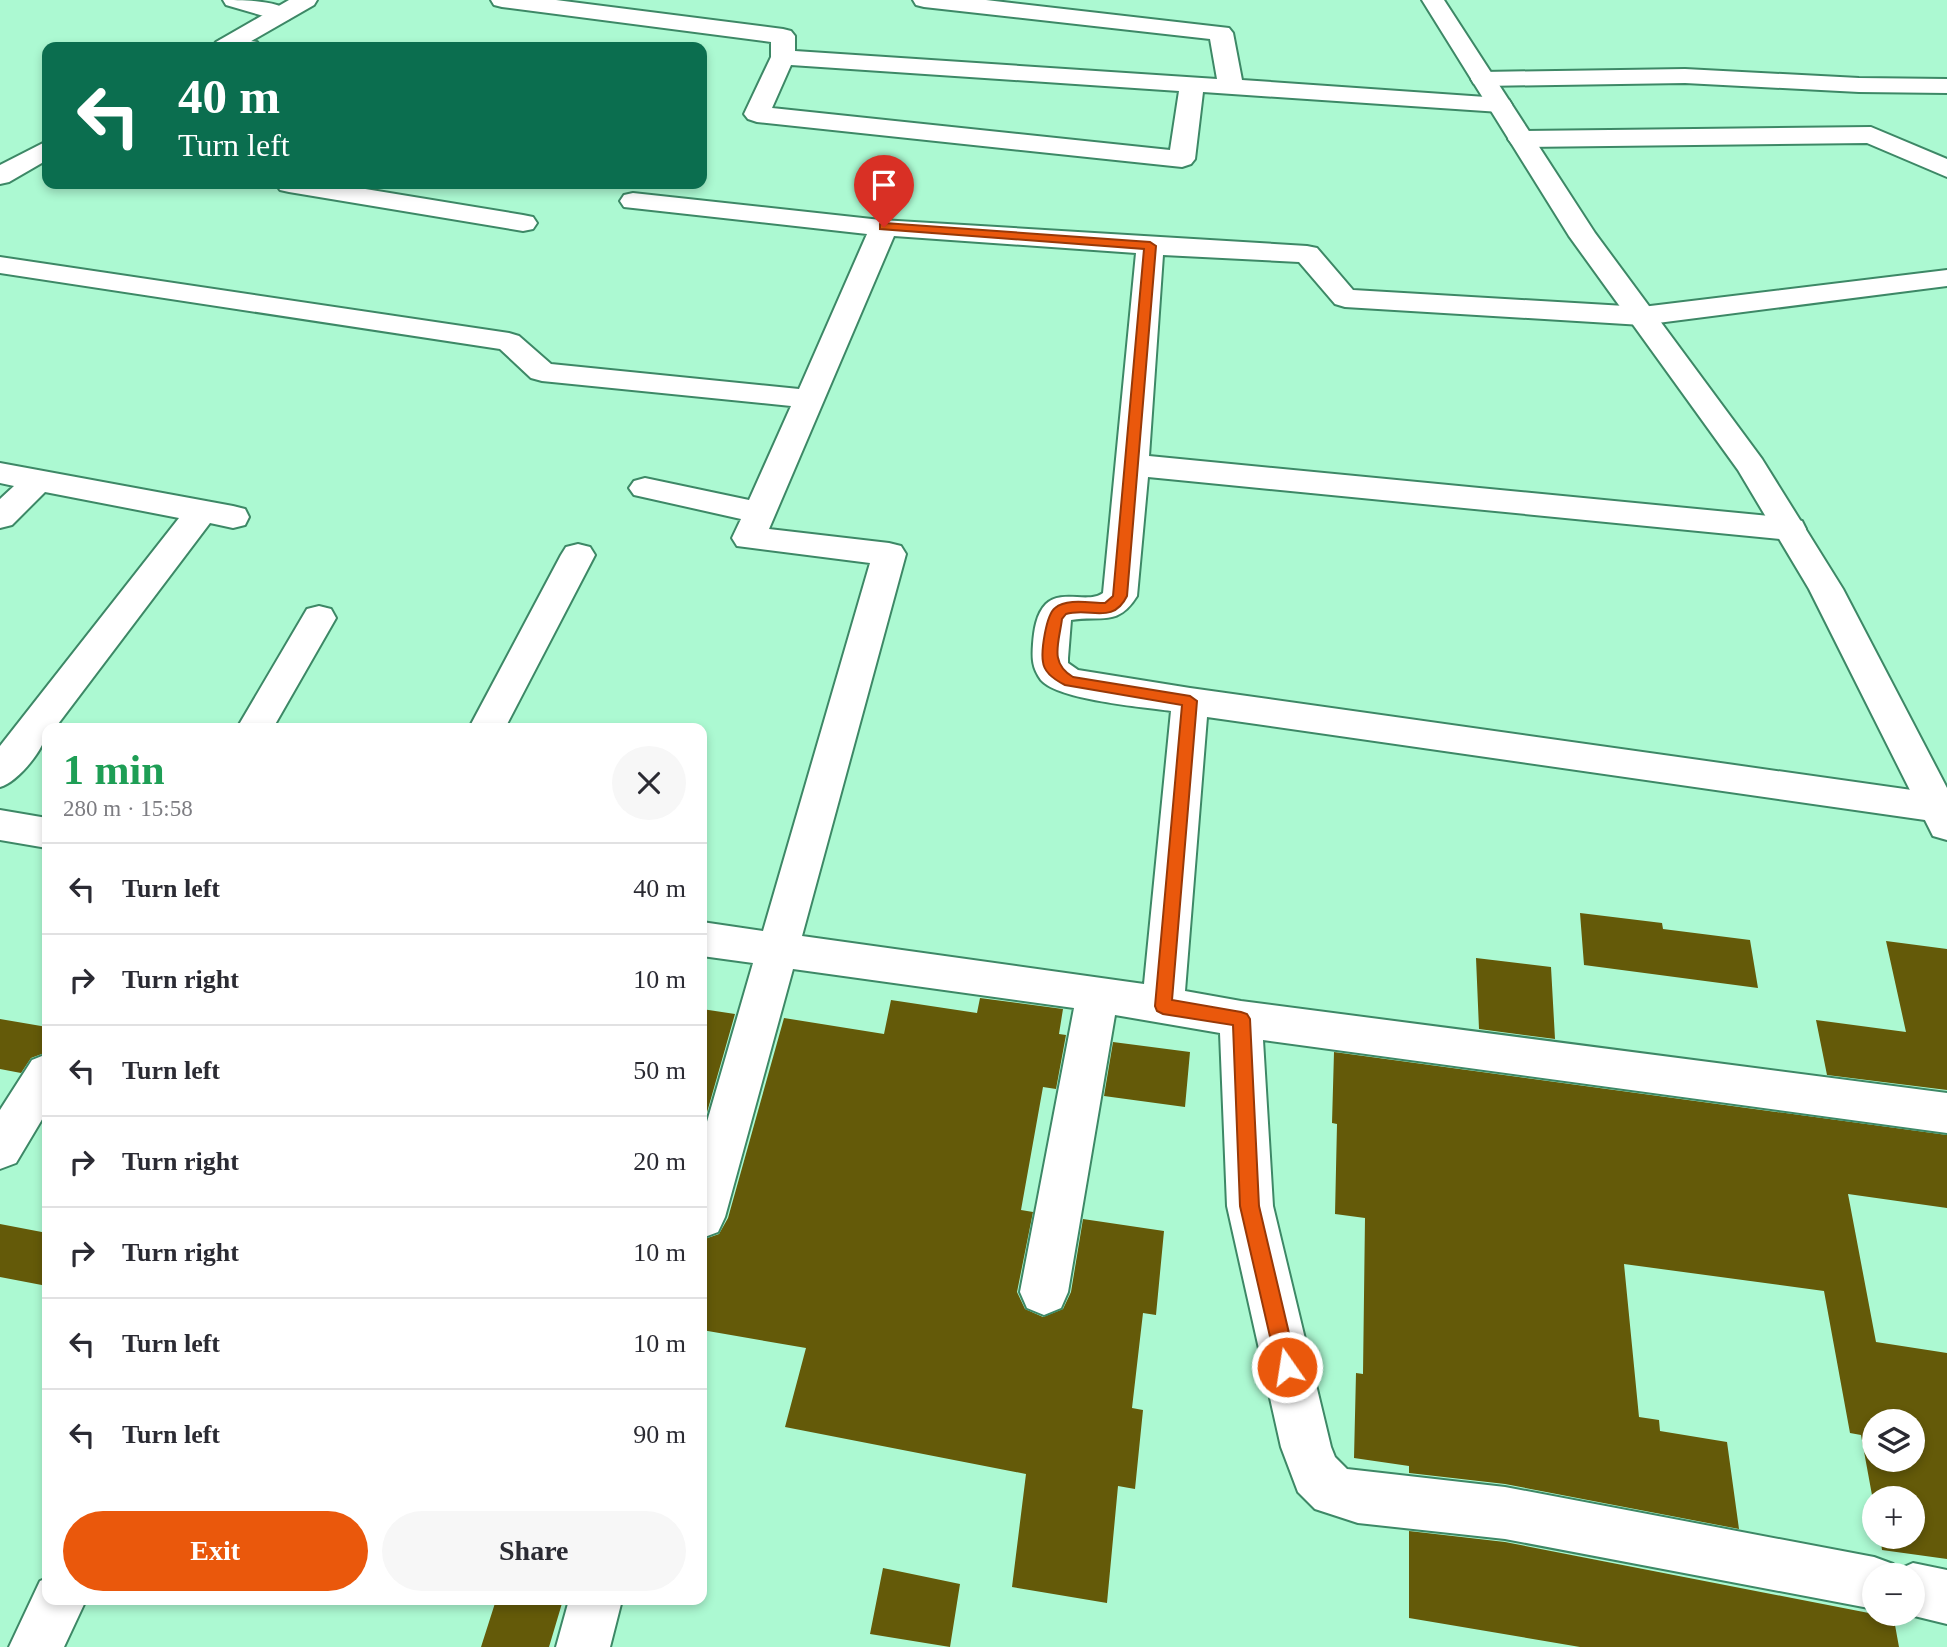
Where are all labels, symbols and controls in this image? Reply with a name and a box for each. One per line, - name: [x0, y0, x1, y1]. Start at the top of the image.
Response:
- text: 40 m: [178, 69, 280, 124]
- icon: left: [63, 70, 154, 161]
- text: Turn left: [178, 127, 290, 163]
- pin: [854, 155, 914, 227]
- icon: arrive: [865, 166, 903, 204]
- button: close: [612, 746, 686, 820]
- text: 1 min: [63, 747, 165, 793]
- text: 280 m · 15:58: [63, 796, 193, 821]
- icon: left: [63, 870, 101, 908]
- text: Turn left: [122, 874, 220, 903]
- text: 40 m: [633, 874, 686, 903]
- icon: right: [63, 961, 101, 999]
- text: Turn right: [122, 965, 239, 994]
- text: 10 m: [633, 965, 686, 994]
- icon: left: [63, 1052, 101, 1090]
- text: Turn left: [122, 1056, 220, 1085]
- text: 50 m: [633, 1056, 686, 1085]
- icon: right: [63, 1143, 101, 1181]
- text: Turn right: [122, 1147, 239, 1176]
- text: 20 m: [633, 1147, 686, 1176]
- icon: right: [63, 1234, 101, 1272]
- text: Turn right: [122, 1238, 239, 1267]
- text: 10 m: [633, 1238, 686, 1267]
- icon: left: [63, 1325, 101, 1363]
- text: Turn left: [122, 1329, 220, 1358]
- text: 10 m: [633, 1329, 686, 1358]
- position arrow: [1250, 1330, 1324, 1404]
- map controls: [1862, 1409, 1925, 1626]
- button: layers: [1862, 1409, 1925, 1472]
- icon: left: [63, 1416, 101, 1454]
- text: Turn left: [122, 1420, 220, 1449]
- text: 90 m: [633, 1420, 686, 1449]
- button: +: [1862, 1486, 1925, 1549]
- button: Exit: [63, 1511, 368, 1591]
- button: Share: [382, 1511, 686, 1591]
- button: −: [1862, 1563, 1925, 1626]

